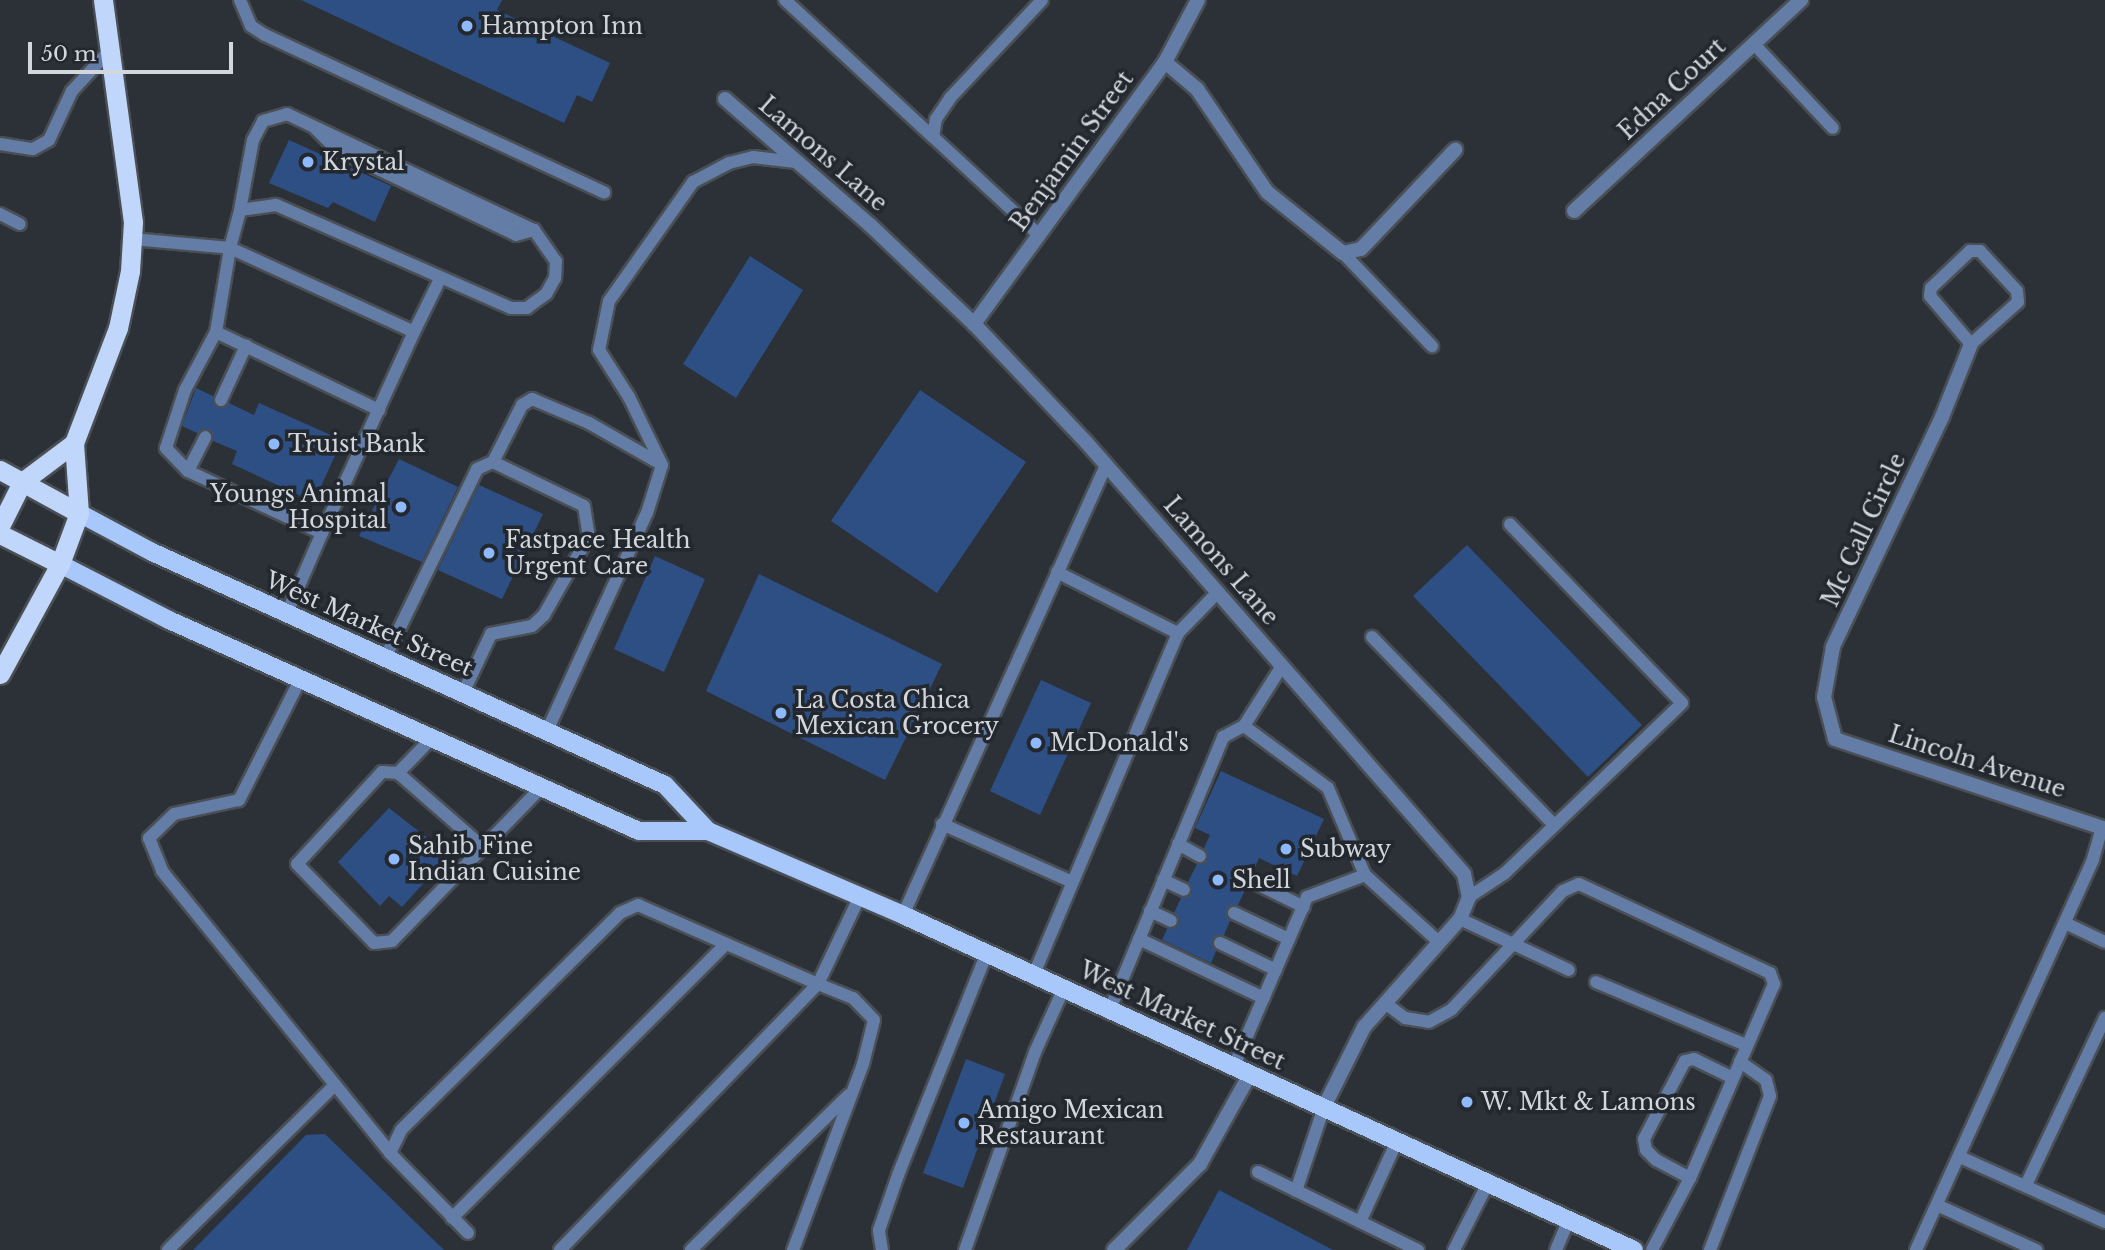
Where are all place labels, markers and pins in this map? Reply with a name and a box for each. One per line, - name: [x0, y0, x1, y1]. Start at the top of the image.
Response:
- place label: Hampton Inn: [481, 12, 643, 40]
- marker: Hampton Inn: [459, 18, 475, 34]
- place label: Krystal: [322, 148, 405, 176]
- marker: Krystal: [300, 154, 316, 170]
- place label: Truist Bank: [288, 430, 425, 458]
- marker: Truist Bank: [266, 436, 282, 452]
- place label: Youngs Animal Hospital: [209, 480, 387, 534]
- marker: Youngs Animal Hospital: [393, 499, 409, 515]
- place label: Fastpace Health Urgent Care: [505, 526, 691, 580]
- marker: Fastpace Health Urgent Care: [479, 543, 499, 563]
- place label: La Costa Chica Mexican Grocery: [795, 686, 999, 740]
- marker: La Costa Chica Mexican Grocery: [773, 705, 789, 721]
- place label: McDonald's: [1050, 729, 1189, 757]
- marker: McDonald's: [1028, 735, 1044, 751]
- place label: Sahib Fine Indian Cuisine: [408, 832, 581, 886]
- place label: Subway: [1300, 835, 1391, 863]
- marker: Subway: [1278, 841, 1294, 857]
- marker: Sahib Fine Indian Cuisine: [386, 851, 402, 867]
- place label: Shell: [1232, 866, 1291, 894]
- marker: Shell: [1210, 872, 1226, 888]
- place label: W. Mkt & Lamons: [1481, 1088, 1696, 1116]
- marker: W. Mkt & Lamons: [1459, 1094, 1475, 1110]
- place label: Amigo Mexican Restaurant: [978, 1096, 1164, 1150]
- marker: Amigo Mexican Restaurant: [956, 1115, 972, 1131]

